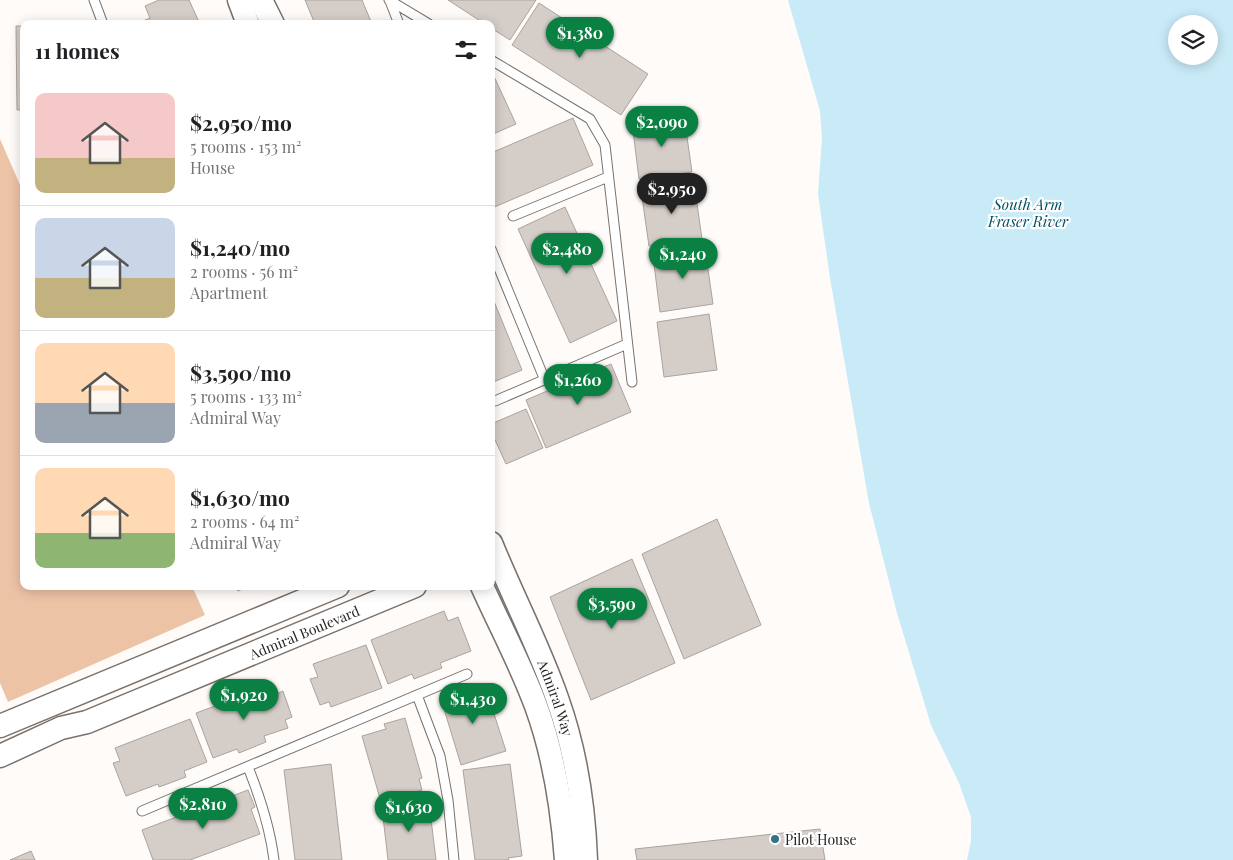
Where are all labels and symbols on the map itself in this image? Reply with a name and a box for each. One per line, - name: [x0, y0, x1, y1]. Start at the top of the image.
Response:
- pin: $1,380: [539, 17, 621, 59]
- pin: $2,090: [621, 106, 703, 148]
- pin: $2,950: [631, 172, 713, 215]
- water label: South Arm Fraser River: [987, 194, 1069, 231]
- pin: $2,480: [526, 232, 608, 275]
- pin: $1,240: [642, 238, 724, 280]
- pin: $1,260: [537, 364, 619, 406]
- pin: $3,590: [571, 588, 653, 630]
- street label: Admiral Boulevard: [245, 601, 362, 664]
- street label: Admiral Way: [533, 656, 578, 738]
- pin: $1,920: [203, 678, 285, 721]
- pin: $1,430: [432, 682, 514, 725]
- pin: $2,810: [162, 788, 244, 830]
- pin: $1,630: [368, 790, 450, 833]
- place label: Pilot House: [785, 830, 857, 849]
- marker: Pilot House: [769, 833, 781, 845]

